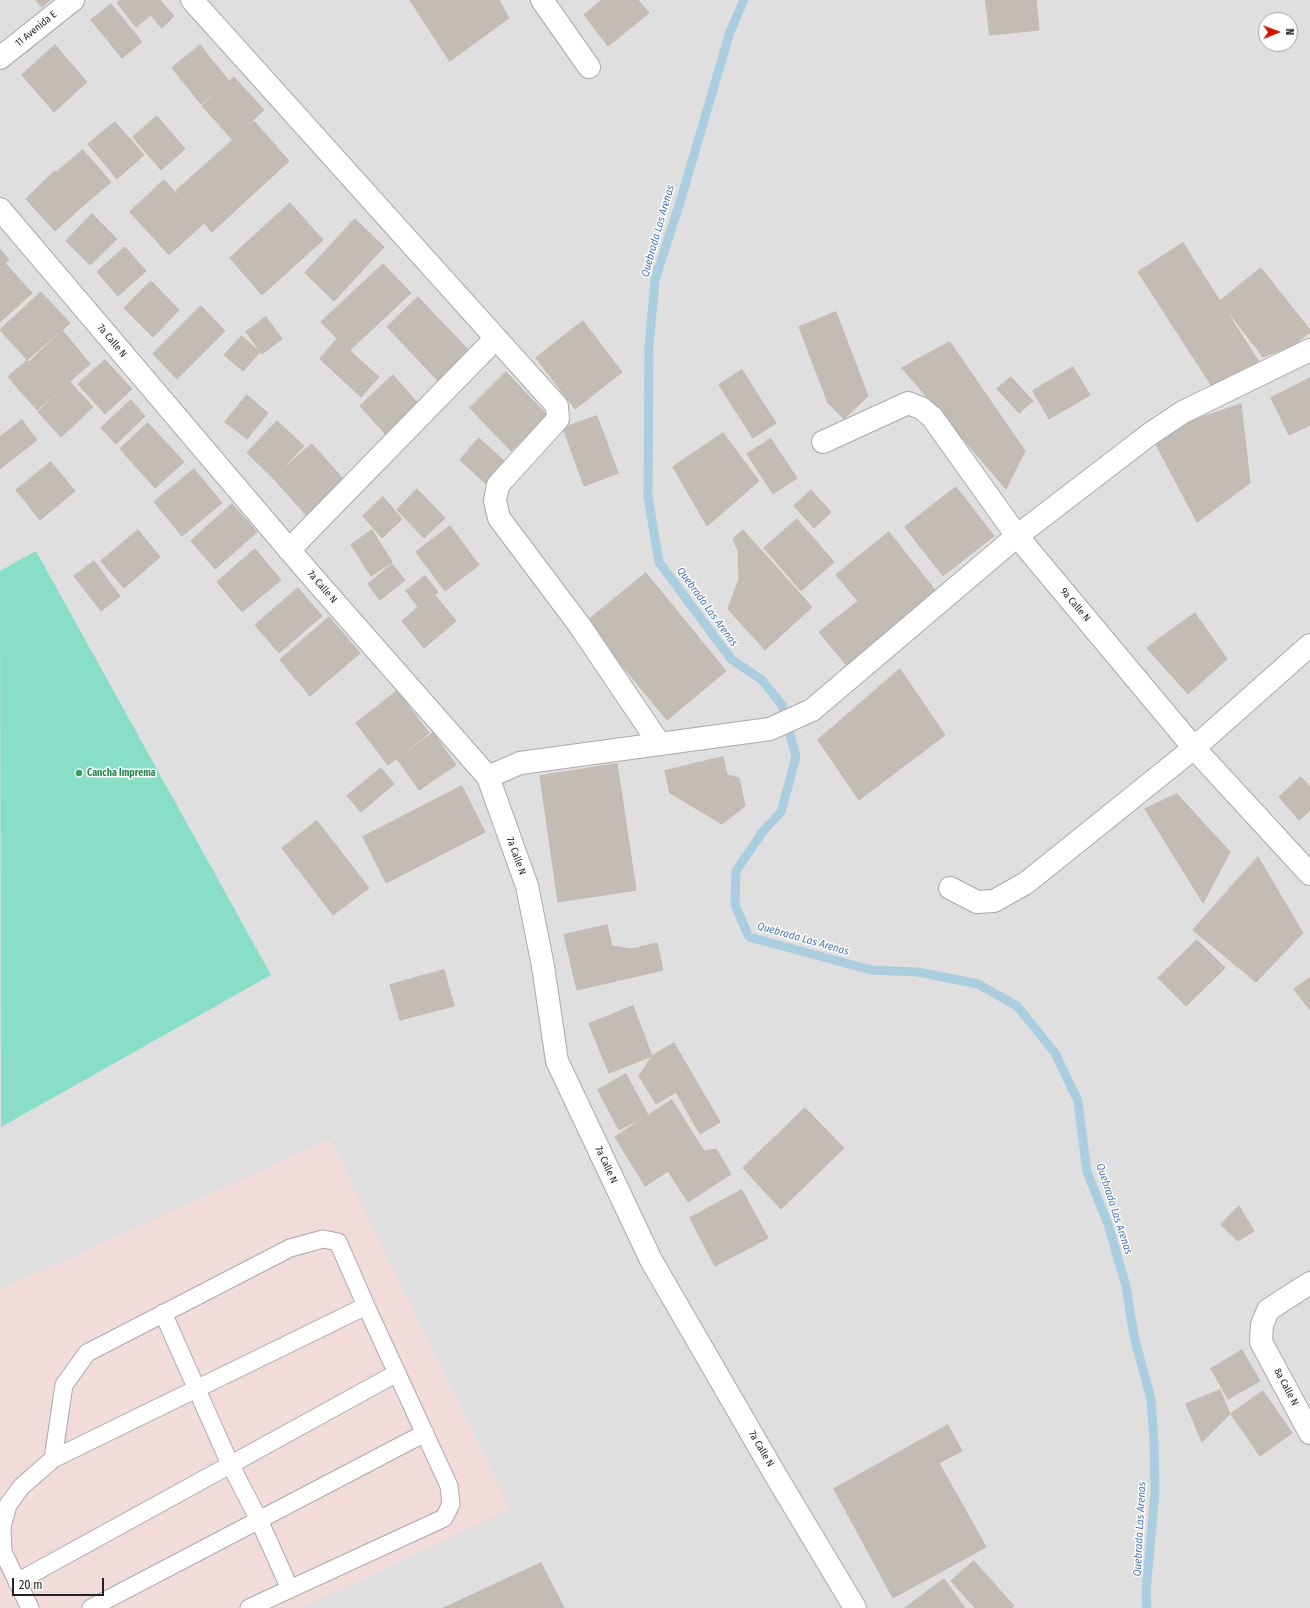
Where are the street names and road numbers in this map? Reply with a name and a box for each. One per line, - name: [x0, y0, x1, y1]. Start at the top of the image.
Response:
- street label: 11 Avenida E: [13, 9, 59, 49]
- street label: 7a Calle N: [95, 322, 129, 360]
- street label: 7a Calle N: [305, 568, 339, 606]
- street label: 9a Calle N: [1057, 586, 1093, 624]
- street label: 7a Calle N: [504, 835, 528, 877]
- street label: 7a Calle N: [592, 1145, 620, 1185]
- street label: 8a Calle N: [1271, 1366, 1301, 1408]
- street label: 7a Calle N: [746, 1429, 776, 1469]

